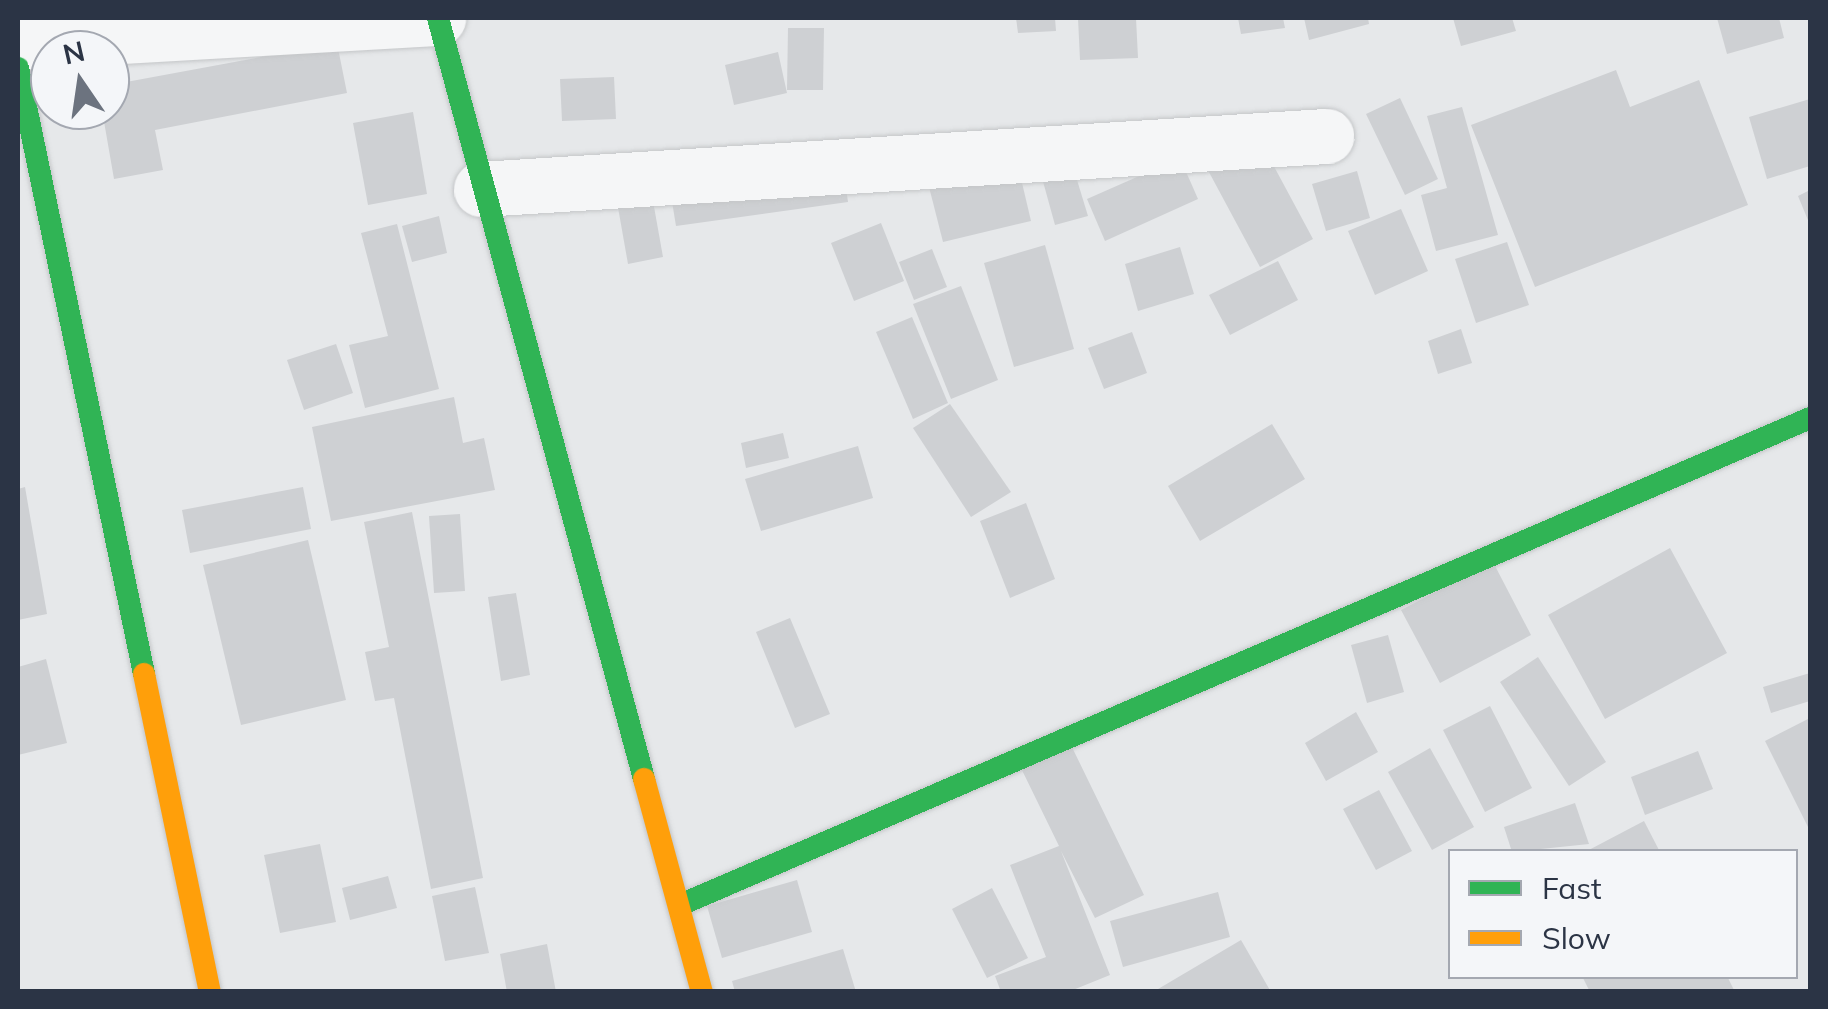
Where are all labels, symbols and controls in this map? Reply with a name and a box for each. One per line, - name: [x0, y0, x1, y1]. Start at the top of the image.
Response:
- north arrow: [30, 30, 130, 130]
- text: N: [59, 33, 88, 72]
- legend: [1448, 849, 1798, 979]
- text: Fast: [1542, 869, 1602, 907]
- text: Slow: [1542, 919, 1611, 957]

